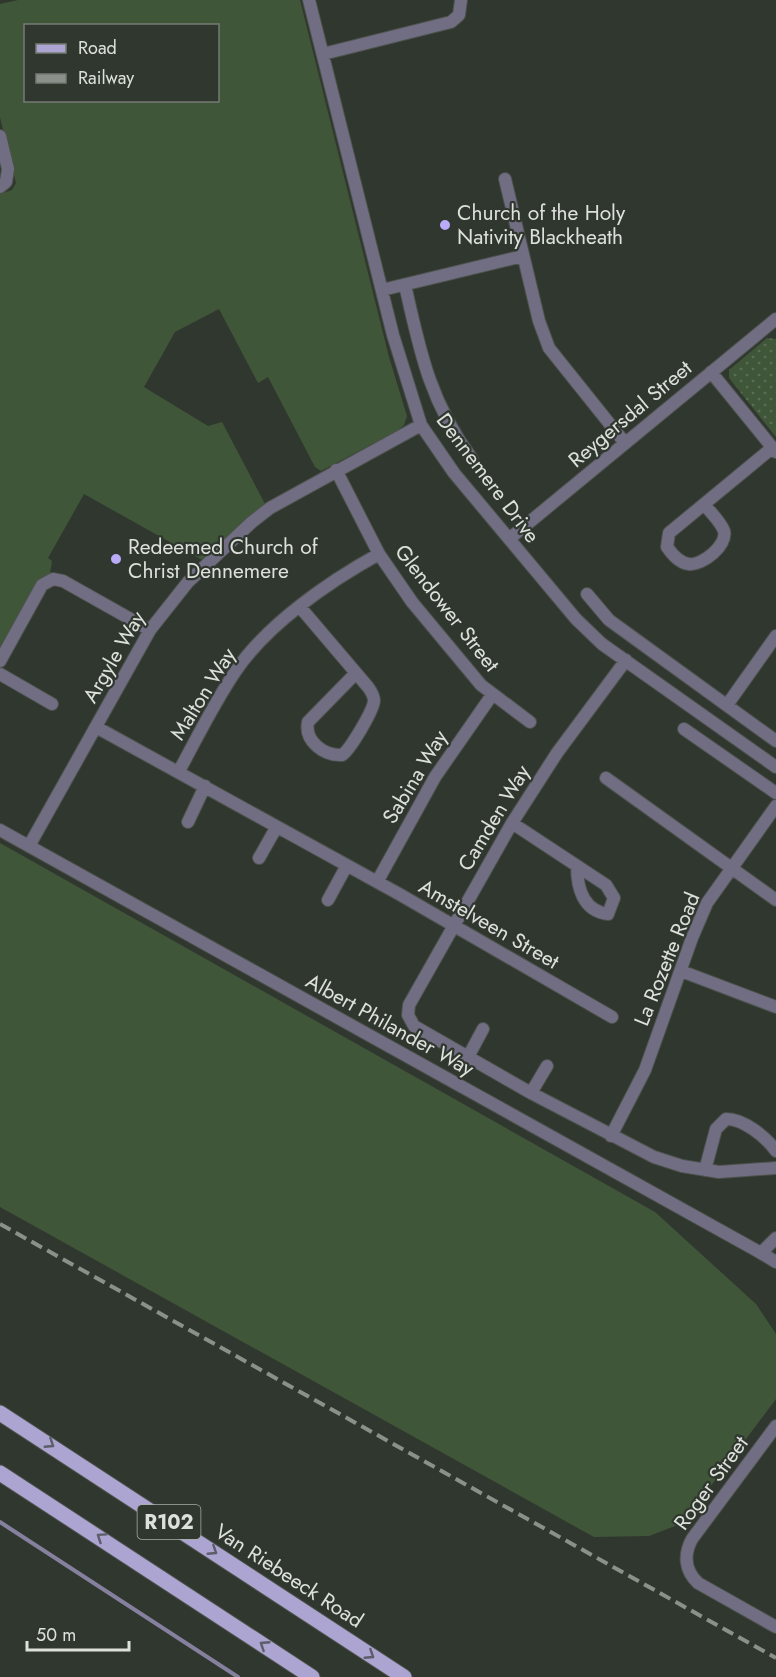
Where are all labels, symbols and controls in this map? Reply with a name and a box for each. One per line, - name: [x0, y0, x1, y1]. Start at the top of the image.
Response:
- legend: [24, 24, 219, 102]
- text: Road: [78, 35, 117, 61]
- text: Railway: [78, 65, 134, 91]
- place label: Church of the Holy Nativity Blackheath: [457, 198, 626, 252]
- marker: Church of the Holy Nativity Blackheath: [438, 218, 452, 232]
- street label: Reygersdal Street: [562, 353, 698, 475]
- street label: Dennemere Drive: [429, 407, 547, 549]
- place label: Redeemed Church of Christ Dennemere: [128, 532, 319, 586]
- street label: Glendower Street: [388, 538, 506, 678]
- marker: Redeemed Church of Christ Dennemere: [109, 552, 123, 566]
- street label: Argyle Way: [76, 605, 153, 709]
- street label: Malton Way: [163, 641, 244, 746]
- street label: Sabina Way: [375, 724, 455, 829]
- street label: Camden Way: [451, 759, 538, 877]
- street label: Amstelveen Street: [413, 872, 565, 976]
- street label: La Rozette Road: [627, 888, 707, 1030]
- street label: Albert Philander Way: [300, 966, 480, 1084]
- street label: Roger Street: [667, 1430, 755, 1536]
- one-way arrow: [43, 1437, 54, 1448]
- road number: R102: [138, 1505, 201, 1539]
- street label: Van Riebeeck Road: [209, 1517, 369, 1635]
- one-way arrow: [97, 1533, 108, 1544]
- one-way arrow: [206, 1544, 217, 1555]
- scale bar: [27, 1614, 129, 1652]
- text: 50 m: [36, 1622, 76, 1648]
- one-way arrow: [259, 1641, 270, 1652]
- one-way arrow: [363, 1648, 374, 1659]

